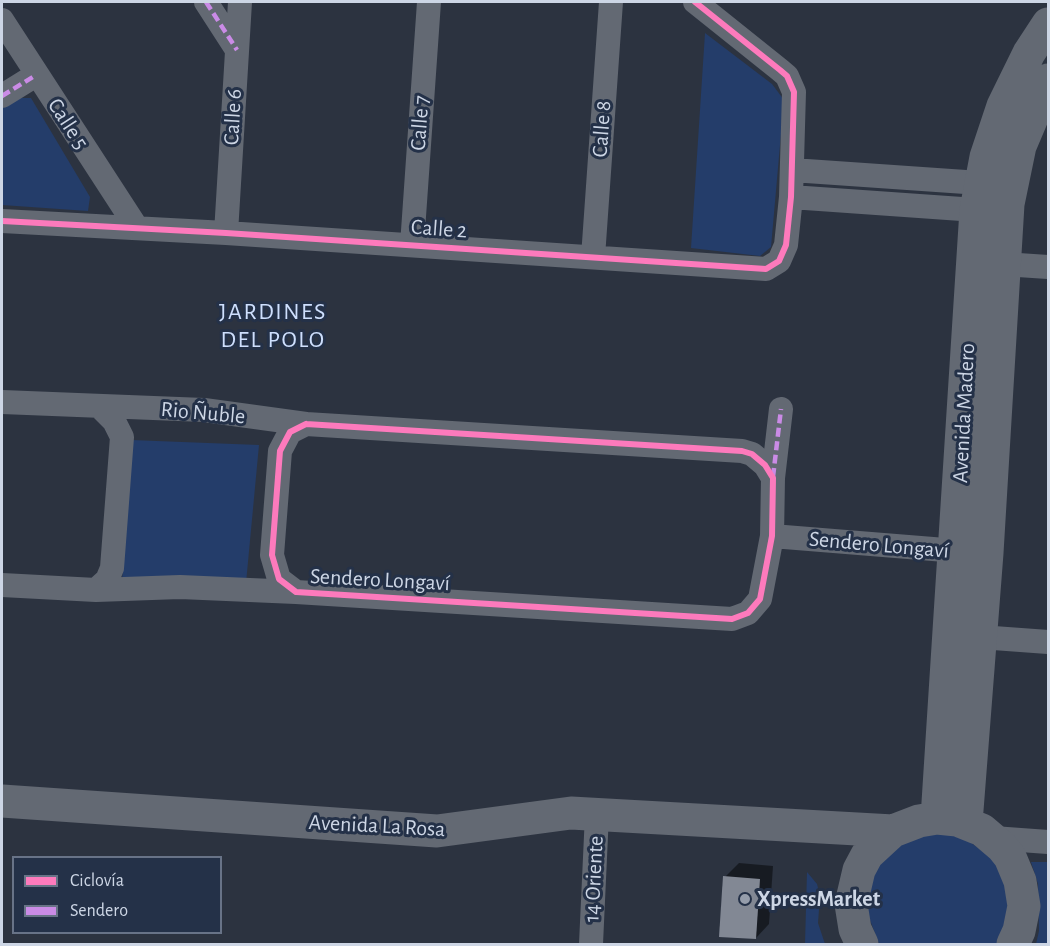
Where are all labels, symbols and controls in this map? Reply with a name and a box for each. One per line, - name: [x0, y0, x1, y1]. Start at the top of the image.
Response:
- street label: Calle 6: [218, 88, 248, 146]
- street label: Calle 5: [42, 94, 94, 154]
- street label: Calle 7: [405, 94, 435, 152]
- street label: Calle 8: [587, 100, 617, 158]
- street label: Calle 2: [410, 214, 468, 244]
- district label: JARDINES DEL POLO: [219, 298, 327, 354]
- street label: Avenida Madero: [947, 342, 981, 484]
- street label: Rio Ñuble: [160, 396, 246, 430]
- street label: Sendero Longaví: [808, 526, 950, 564]
- street label: Sendero Longaví: [309, 563, 451, 597]
- street label: Avenida La Rosa: [308, 809, 446, 843]
- street label: 14 Oriente: [579, 835, 609, 923]
- legend: [12, 856, 222, 934]
- text: Ciclovía: [70, 872, 124, 890]
- place label: XpressMarket: [757, 886, 880, 912]
- marker: XpressMarket: [738, 892, 752, 906]
- text: Sendero: [70, 902, 128, 920]

